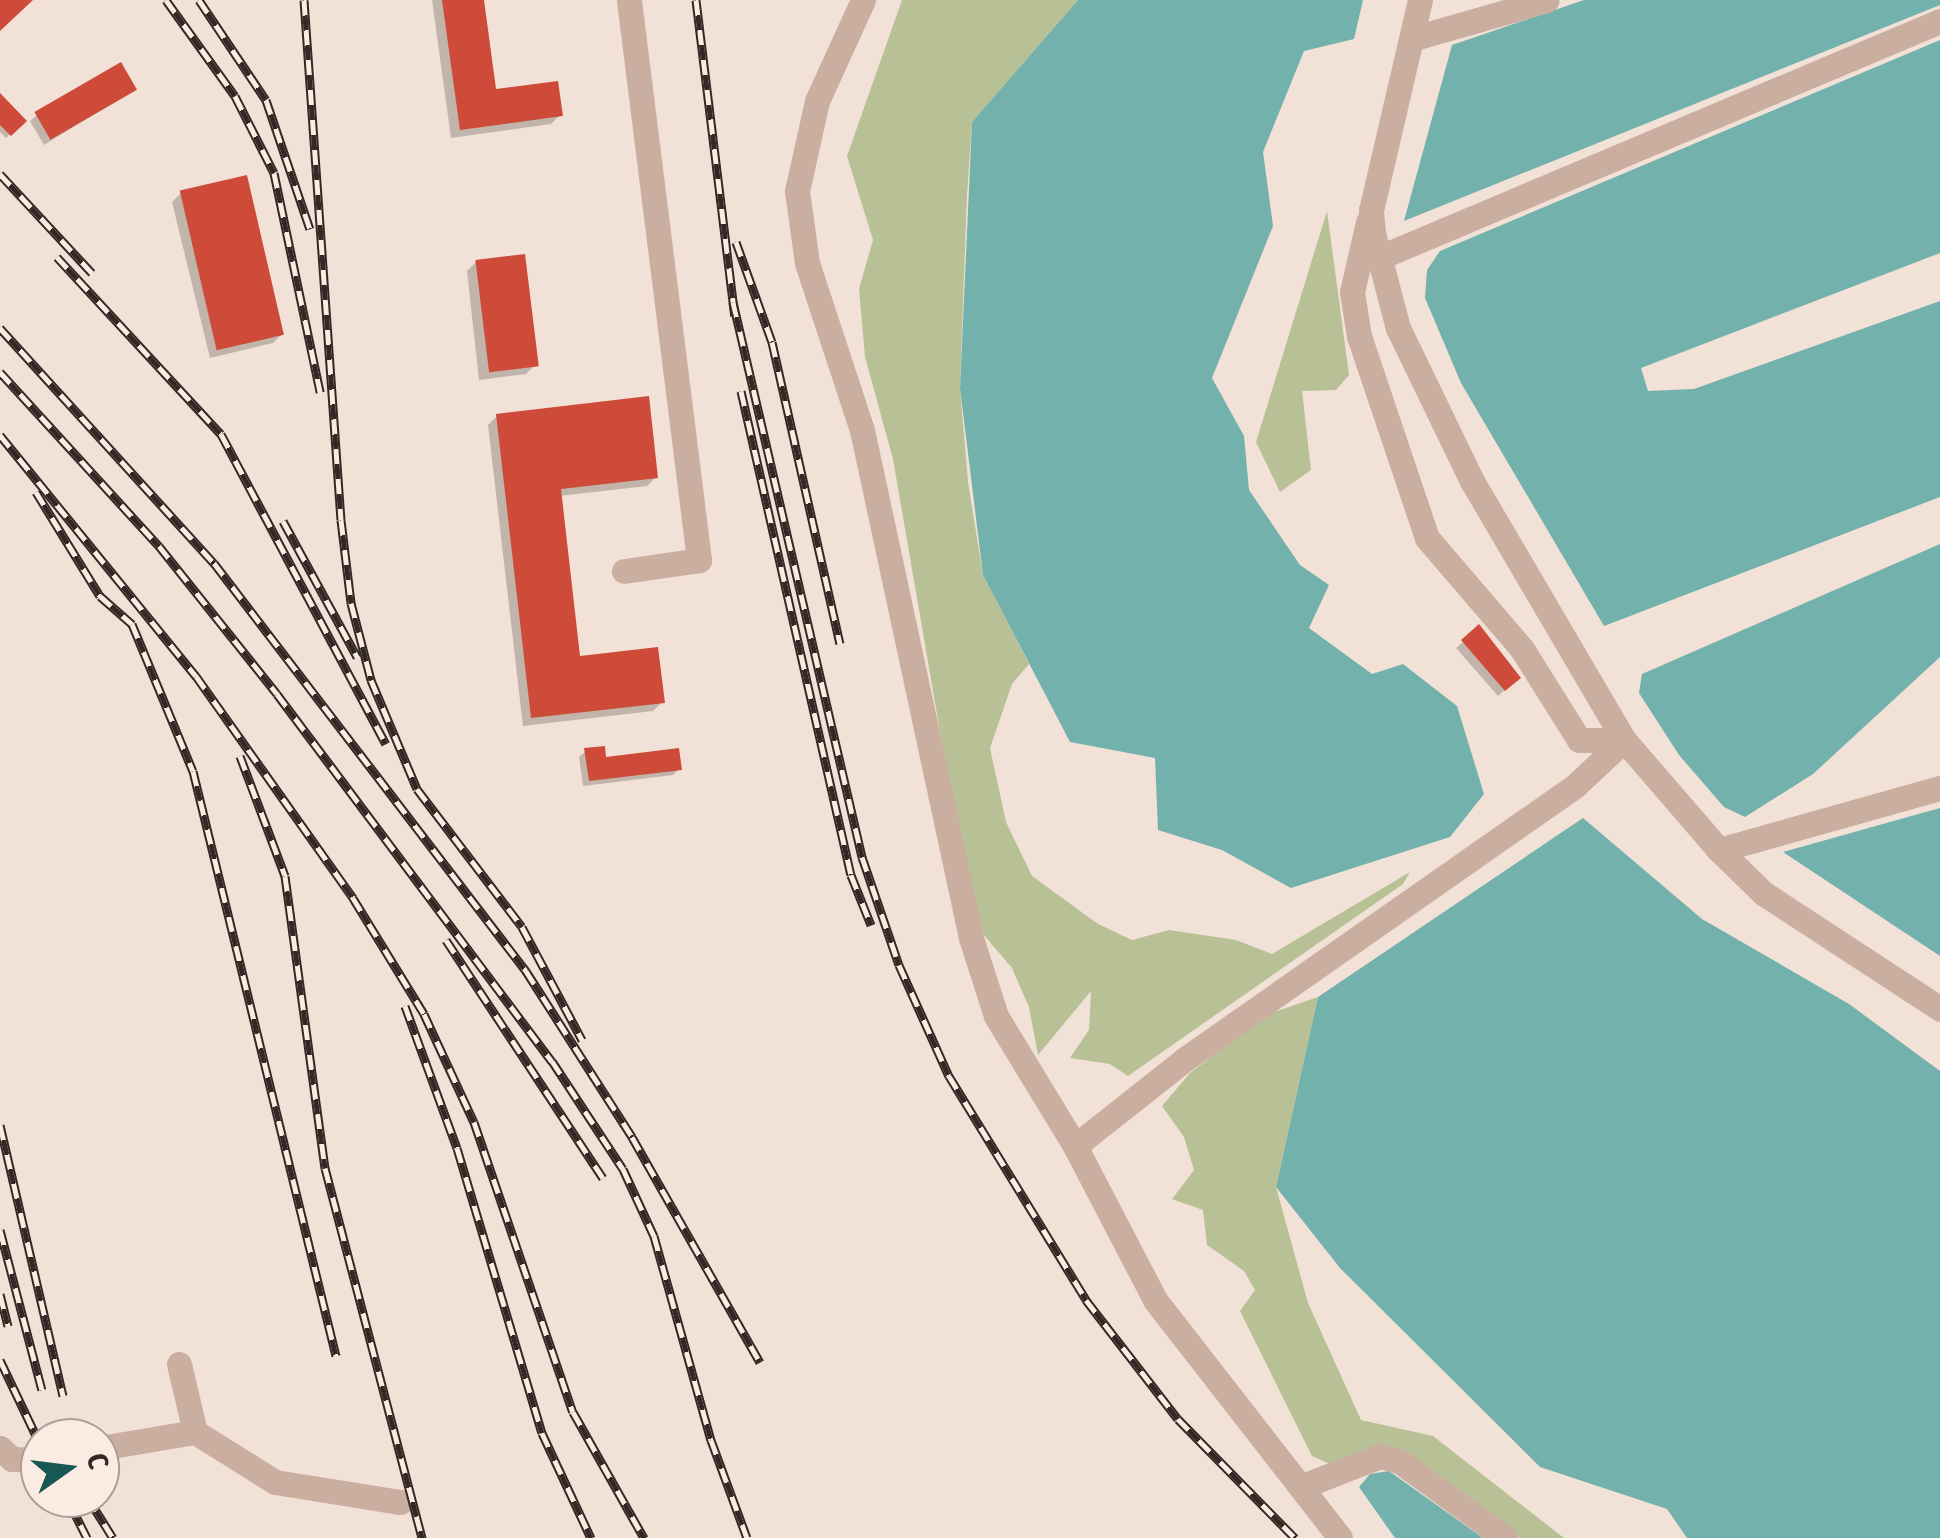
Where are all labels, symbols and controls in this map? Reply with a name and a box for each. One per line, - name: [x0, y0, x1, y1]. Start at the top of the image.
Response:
- north arrow: [20, 1418, 120, 1518]
- text: С: [80, 1450, 115, 1472]

